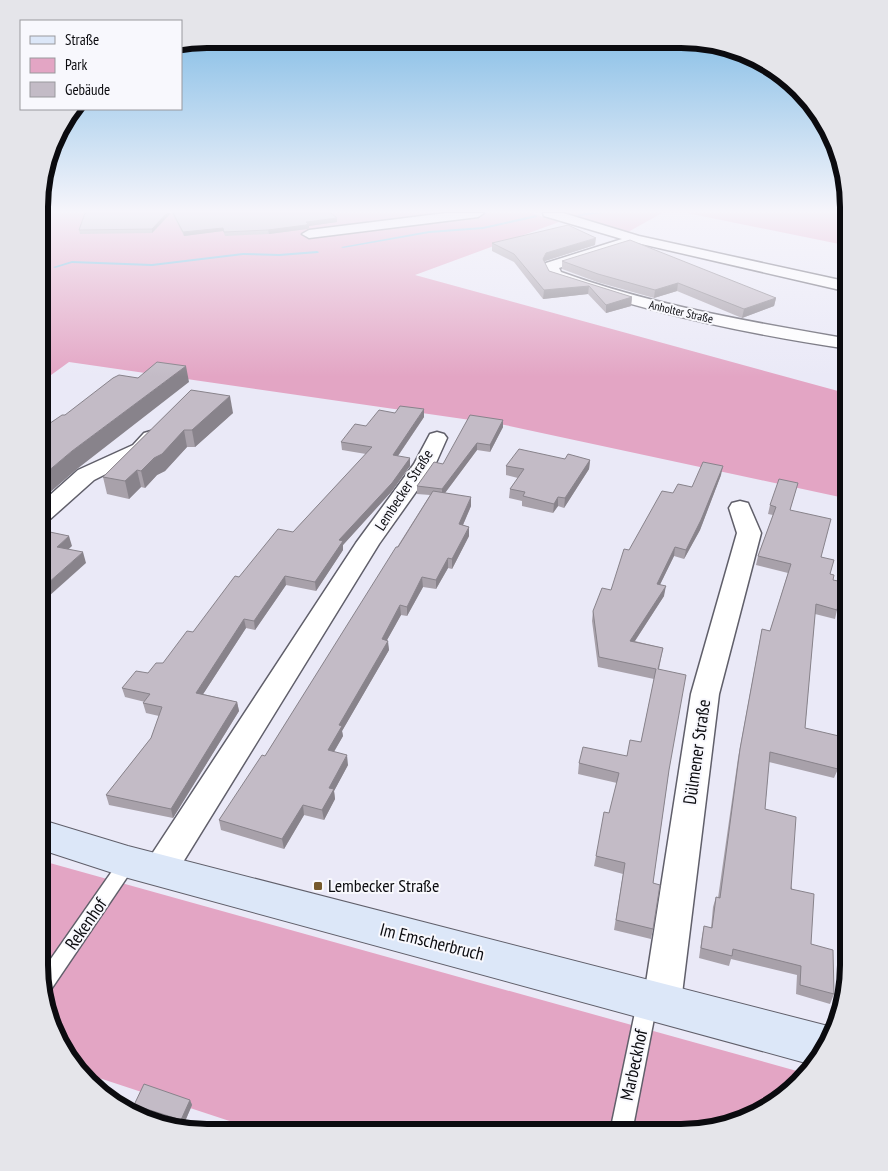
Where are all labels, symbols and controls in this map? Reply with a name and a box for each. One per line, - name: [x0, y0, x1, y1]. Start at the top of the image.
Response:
- legend: [20, 20, 182, 110]
- text: Straße: [65, 30, 99, 49]
- text: Park: [65, 55, 87, 74]
- text: Gebäude: [65, 80, 110, 99]
- street label: Anholter Straße: [647, 297, 715, 326]
- street label: Lembecker Straße: [370, 446, 437, 534]
- street label: Dülmener Straße: [678, 698, 715, 806]
- place label: Lembecker Straße: [328, 874, 439, 897]
- marker: Lembecker Straße: [312, 880, 324, 892]
- street label: Rekenhof: [60, 892, 112, 954]
- street label: Im Emscherbruch: [378, 917, 487, 966]
- street label: Marbeckhof: [615, 1026, 653, 1103]

